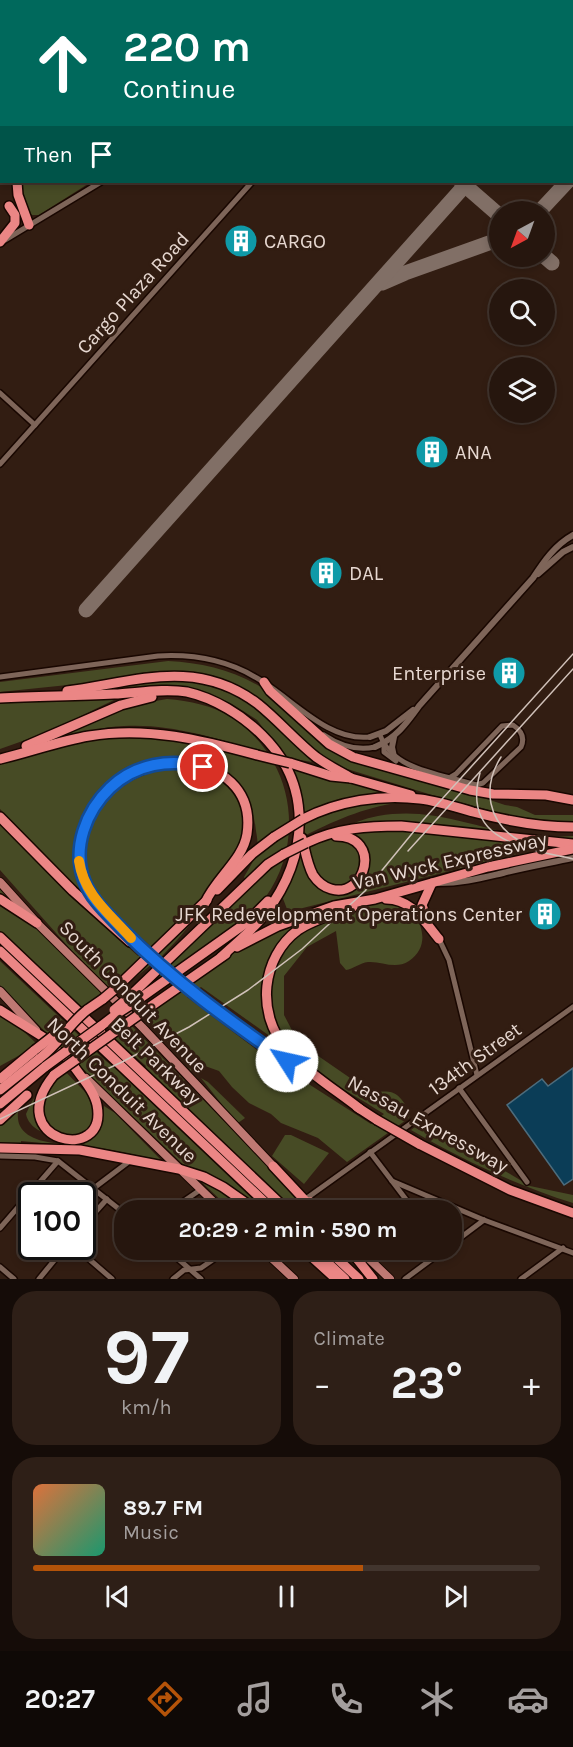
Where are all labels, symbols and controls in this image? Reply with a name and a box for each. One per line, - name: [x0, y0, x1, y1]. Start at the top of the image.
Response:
- text: 220 m: [123, 22, 251, 72]
- icon: ahead: [24, 24, 102, 102]
- text: Continue: [123, 73, 235, 105]
- icon: arrive: [85, 138, 118, 171]
- text: Then: [24, 142, 73, 168]
- north arrow: [489, 201, 555, 267]
- map controls: [489, 201, 555, 423]
- building icon: CARGO: [223, 223, 259, 259]
- street label: Cargo Plaza Road: [72, 227, 194, 359]
- place label: CARGO: [264, 230, 326, 253]
- button: search: [489, 279, 555, 345]
- button: layers: [489, 357, 555, 423]
- building icon: ANA: [414, 434, 450, 470]
- place label: ANA: [455, 441, 492, 464]
- building icon: DAL: [308, 555, 344, 591]
- place label: DAL: [349, 562, 384, 585]
- building icon: Enterprise: [491, 655, 527, 691]
- place label: Enterprise: [392, 662, 486, 685]
- pin: [177, 741, 228, 792]
- icon: arrive: [186, 750, 219, 783]
- street label: Van Wyck Expressway: [351, 827, 549, 895]
- building icon: JFK Redevelopment Operations Center: [527, 896, 563, 932]
- place label: JFK Redevelopment Operations Center: [176, 903, 523, 926]
- street label: South Conduit Avenue: [54, 916, 212, 1078]
- street label: North Conduit Avenue: [42, 1012, 202, 1168]
- street label: Belt Parkway: [106, 1012, 206, 1110]
- street label: 134th Street: [424, 1017, 526, 1100]
- position arrow: [255, 1029, 319, 1093]
- street label: Nassau Expressway: [344, 1070, 512, 1178]
- speed limit sign: 100: [18, 1182, 96, 1260]
- text: 20:29 · 2 min · 590 m: [179, 1217, 397, 1243]
- text: 97: [103, 1311, 189, 1403]
- text: Climate: [314, 1327, 385, 1350]
- text: 23°: [390, 1357, 463, 1409]
- text: −: [314, 1365, 331, 1403]
- text: +: [523, 1365, 540, 1403]
- text: km/h: [121, 1396, 172, 1419]
- text: 89.7 FM: [123, 1495, 203, 1521]
- text: Music: [123, 1521, 179, 1544]
- icon: previous: [101, 1580, 134, 1613]
- icon: pause: [270, 1580, 303, 1613]
- icon: next: [439, 1580, 472, 1613]
- icon: directions: [144, 1678, 186, 1720]
- icon: music: [234, 1678, 276, 1720]
- icon: phone: [325, 1678, 367, 1720]
- icon: climate: [416, 1678, 458, 1720]
- icon: car: [507, 1678, 549, 1720]
- text: 20:27: [24, 1683, 95, 1715]

